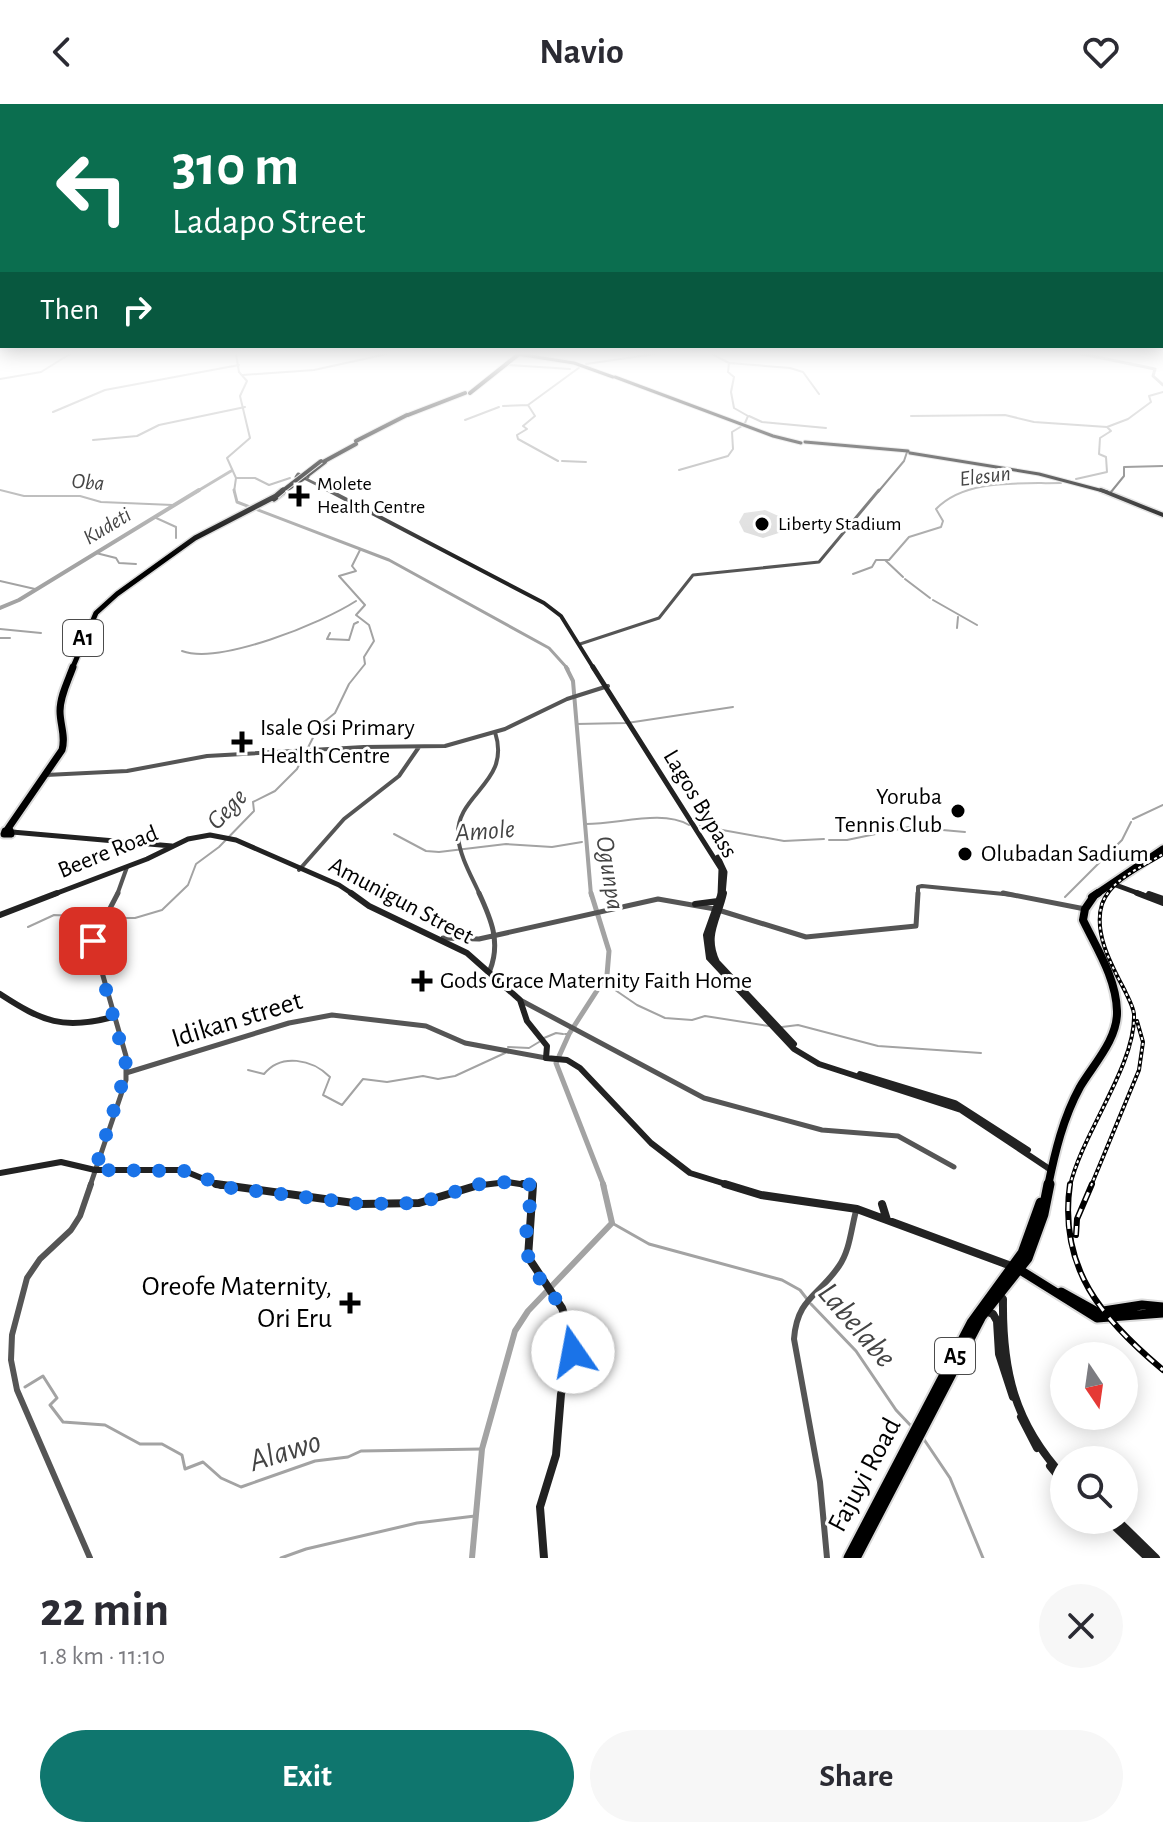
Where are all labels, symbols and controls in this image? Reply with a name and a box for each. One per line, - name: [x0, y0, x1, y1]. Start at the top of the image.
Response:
- icon: back: [40, 30, 84, 74]
- icon: heart: [1079, 30, 1123, 74]
- text: Navio: [539, 34, 624, 70]
- icon: left: [40, 136, 144, 240]
- text: 310 m: [172, 139, 299, 195]
- text: Ladapo Street: [172, 204, 366, 240]
- icon: right: [115, 288, 159, 332]
- text: Then: [40, 295, 99, 325]
- water label: Elesun: [958, 462, 1012, 490]
- water label: Oba: [71, 470, 105, 494]
- place label: Molete Health Centre: [317, 474, 425, 517]
- marker: Molete Health Centre: [288, 485, 310, 507]
- water label: Kudeti: [79, 503, 135, 549]
- place label: Liberty Stadium: [778, 514, 902, 534]
- marker: Liberty Stadium: [753, 515, 771, 533]
- road number: A1: [63, 620, 103, 656]
- place label: Isale Osi Primary Health Centre: [260, 716, 415, 768]
- marker: Isale Osi Primary Health Centre: [231, 731, 253, 753]
- street label: Lagos Bypass: [658, 746, 742, 862]
- water label: Gege: [202, 783, 252, 834]
- place label: Yoruba Tennis Club: [835, 785, 942, 837]
- marker: Yoruba Tennis Club: [949, 802, 967, 820]
- water label: Amole: [453, 816, 516, 846]
- street label: Beere Road: [55, 821, 161, 883]
- water label: Ogunpa: [591, 834, 629, 912]
- place label: Olubadan Sadium: [981, 842, 1149, 866]
- marker: Olubadan Sadium: [956, 845, 974, 863]
- street label: Amunigun Street: [325, 853, 477, 949]
- pin: [59, 907, 127, 975]
- icon: arrive: [71, 919, 115, 963]
- place label: Gods Grace Maternity Faith Home: [440, 969, 752, 993]
- marker: Gods Grace Maternity Faith Home: [411, 970, 433, 992]
- street label: Idikan street: [168, 987, 306, 1053]
- place label: Oreofe Maternity, Ori Eru: [142, 1273, 332, 1333]
- water label: Labelabe: [812, 1276, 902, 1374]
- marker: Oreofe Maternity, Ori Eru: [339, 1292, 361, 1314]
- position arrow: [531, 1310, 615, 1394]
- road number: A5: [935, 1338, 975, 1374]
- north arrow: [1050, 1342, 1138, 1430]
- map controls: [1050, 1342, 1138, 1534]
- street label: Fajuyi Road: [823, 1413, 907, 1537]
- water label: Alawo: [244, 1425, 325, 1477]
- button: search: [1050, 1446, 1138, 1534]
- button: close: [1039, 1584, 1123, 1668]
- text: 22 min: [40, 1587, 169, 1635]
- text: 1.8 km · 11:10: [40, 1643, 165, 1669]
- button: Exit: [40, 1730, 574, 1822]
- button: Share: [590, 1730, 1123, 1822]

